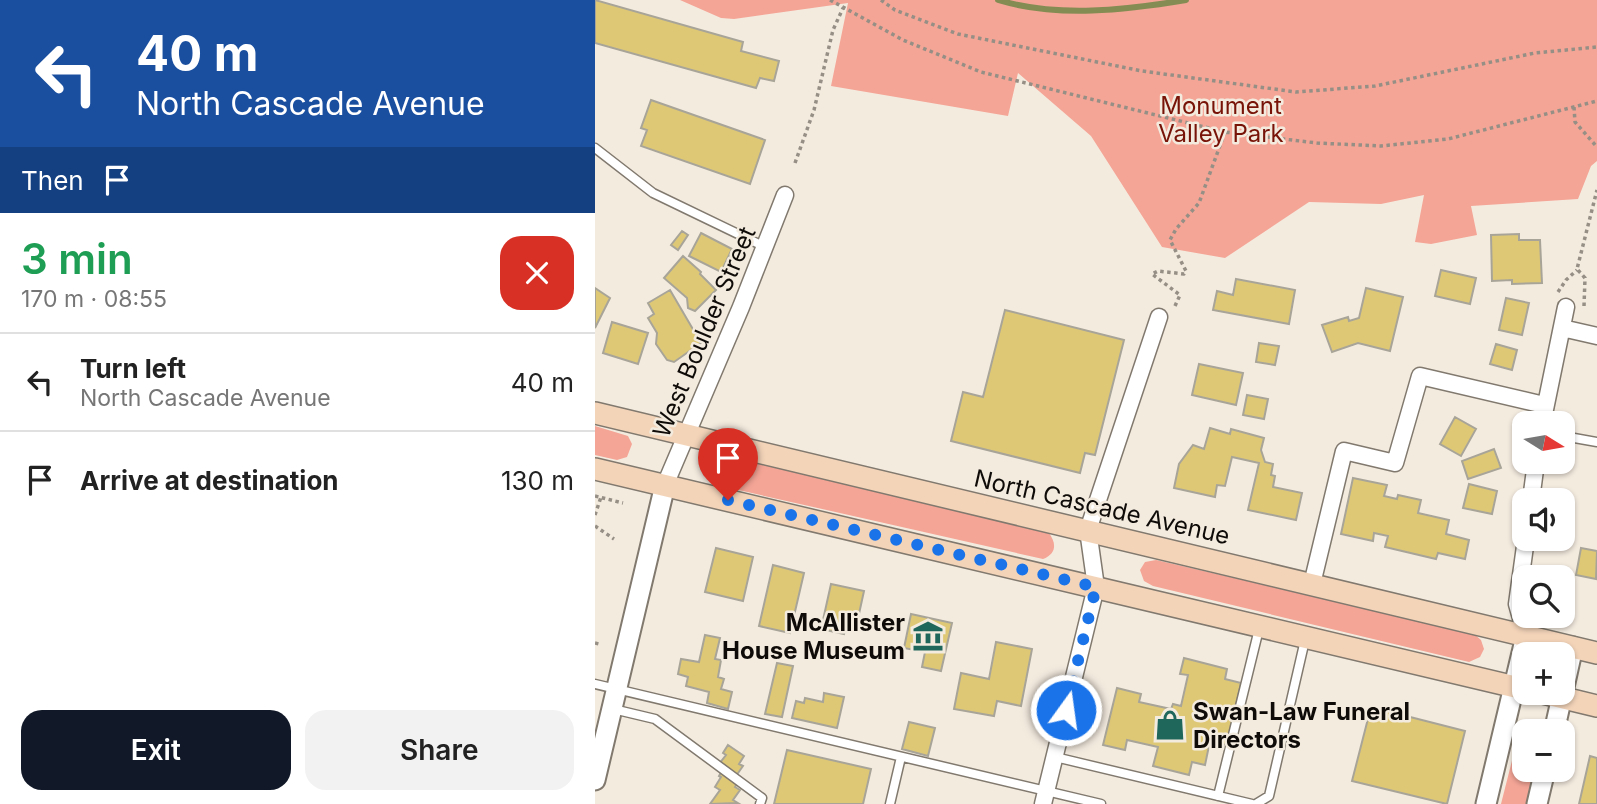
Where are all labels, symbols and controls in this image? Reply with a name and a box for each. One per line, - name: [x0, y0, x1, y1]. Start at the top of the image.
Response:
- text: 40 m: [136, 24, 259, 83]
- icon: left: [21, 28, 112, 119]
- text: North Cascade Avenue: [136, 84, 485, 123]
- park label: Monument Valley Park: [1158, 91, 1284, 148]
- icon: arrive: [98, 161, 136, 199]
- text: Then: [21, 165, 84, 196]
- street label: West Boulder Street: [647, 222, 762, 442]
- text: 3 min: [21, 233, 133, 284]
- button: close: [500, 236, 574, 310]
- text: 170 m · 08:55: [21, 285, 167, 313]
- text: Turn left: [80, 353, 186, 384]
- icon: left: [21, 363, 59, 401]
- text: 40 m: [511, 367, 574, 398]
- text: North Cascade Avenue: [80, 384, 331, 412]
- north arrow: [1512, 411, 1575, 474]
- map controls: [1512, 411, 1575, 782]
- pin: [698, 428, 758, 500]
- icon: arrive: [709, 439, 747, 477]
- icon: arrive: [21, 461, 59, 499]
- street label: North Cascade Avenue: [971, 463, 1233, 551]
- text: Arrive at destination: [80, 465, 339, 496]
- text: 130 m: [501, 465, 574, 496]
- button: sound: [1512, 488, 1575, 551]
- button: search: [1512, 565, 1575, 628]
- place label: McAllister House Museum: [722, 608, 905, 665]
- museum icon: McAllister House Museum: [911, 619, 945, 653]
- button: +: [1512, 642, 1575, 705]
- position arrow: [1029, 673, 1103, 747]
- place label: Swan-Law Funeral Directors: [1193, 697, 1410, 754]
- shop icon: Swan-Law Funeral Directors: [1153, 708, 1187, 742]
- button: Exit: [21, 710, 291, 790]
- button: Share: [305, 710, 574, 790]
- button: −: [1512, 719, 1575, 782]

